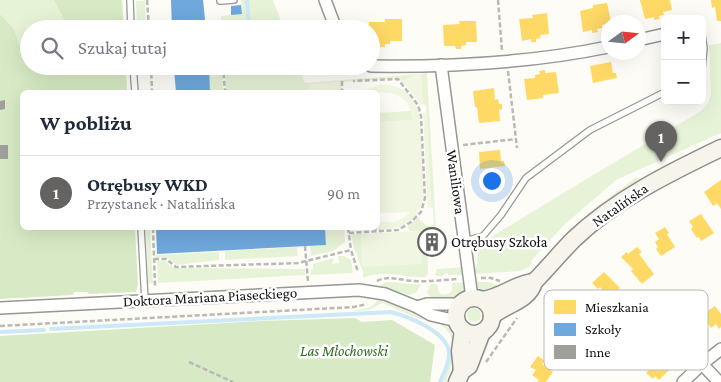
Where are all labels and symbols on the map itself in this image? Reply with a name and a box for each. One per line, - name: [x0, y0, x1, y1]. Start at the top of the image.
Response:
- north arrow: [601, 15, 646, 60]
- pin: 1: [645, 121, 677, 162]
- street label: Waniliowa: [444, 149, 468, 215]
- your location: [479, 168, 505, 194]
- street label: Natalińska: [589, 180, 651, 230]
- building icon: Otrębusy Szkoła: [417, 227, 447, 257]
- place label: Otrębusy Szkoła: [451, 234, 548, 251]
- street label: Doktora Mariana Piaseckiego: [122, 284, 298, 311]
- legend: [544, 290, 708, 370]
- text: Mieszkania: [585, 299, 649, 315]
- text: Szkoły: [585, 321, 622, 337]
- park label: Las Młochowski: [300, 343, 389, 359]
- text: Inne: [585, 344, 610, 360]

